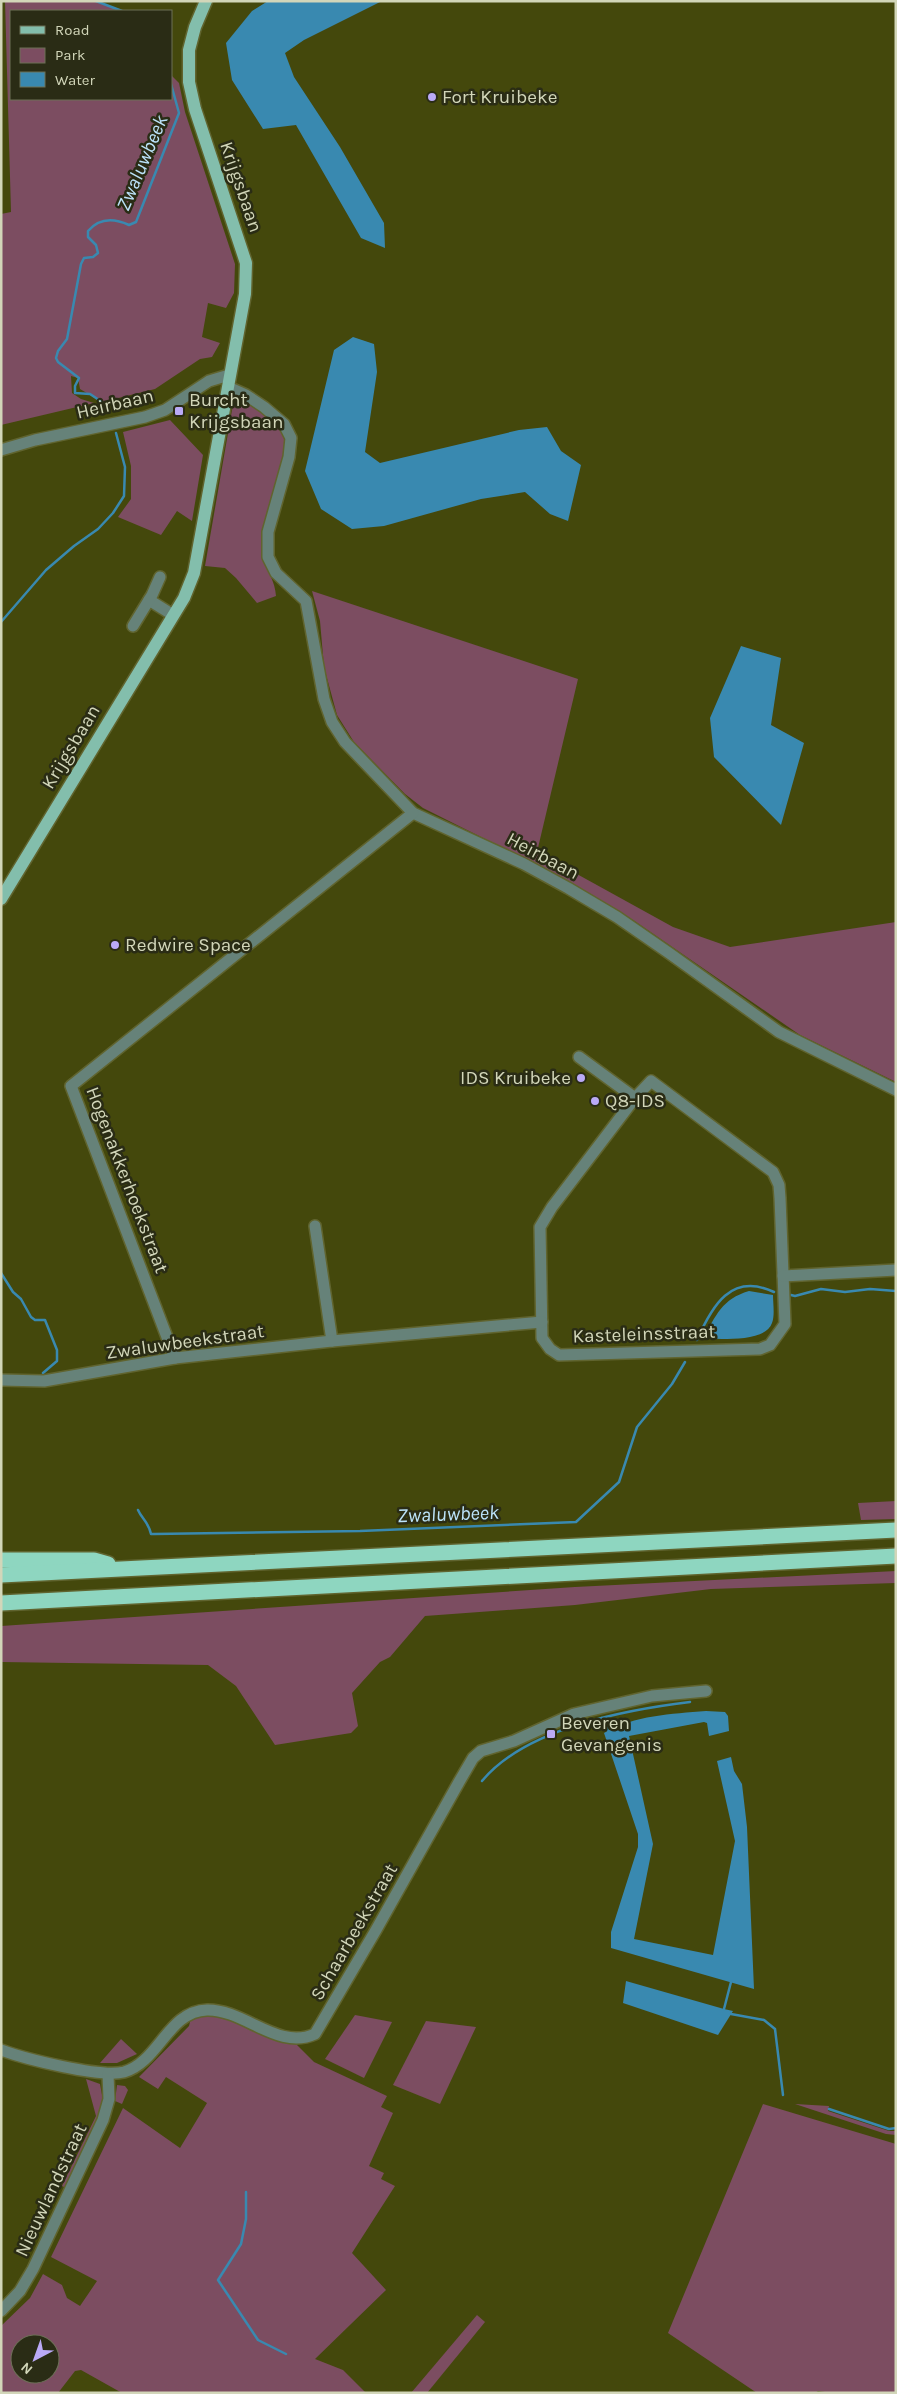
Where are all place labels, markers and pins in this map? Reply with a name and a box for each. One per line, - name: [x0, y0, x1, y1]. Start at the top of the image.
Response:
- place label: Fort Kruibeke: [442, 86, 557, 108]
- marker: Fort Kruibeke: [426, 91, 438, 103]
- place label: Burcht Krijgsbaan: [189, 389, 283, 433]
- marker: Burcht Krijgsbaan: [173, 405, 185, 417]
- place label: Redwire Space: [125, 934, 251, 956]
- marker: Redwire Space: [109, 939, 121, 951]
- place label: IDS Kruibeke: [460, 1067, 571, 1089]
- marker: IDS Kruibeke: [575, 1072, 587, 1084]
- place label: Q8-IDS: [605, 1090, 665, 1112]
- marker: Q8-IDS: [589, 1095, 601, 1107]
- place label: Beveren Gevangenis: [561, 1712, 662, 1756]
- marker: Beveren Gevangenis: [545, 1728, 557, 1740]

